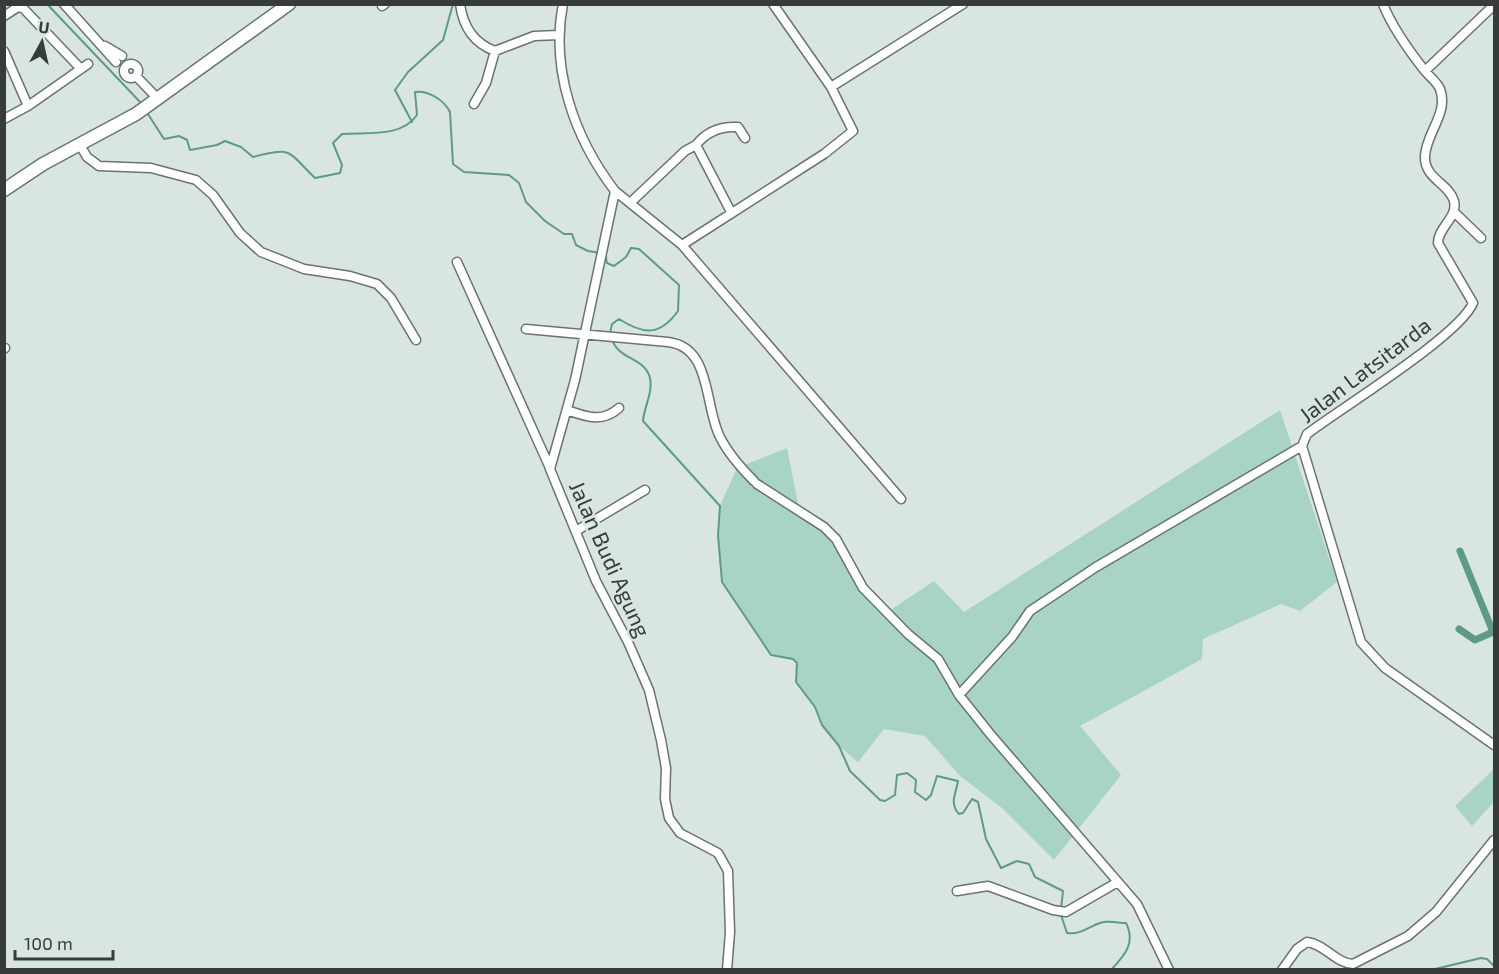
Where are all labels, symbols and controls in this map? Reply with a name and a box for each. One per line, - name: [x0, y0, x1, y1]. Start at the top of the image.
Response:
- north arrow: [12, 12, 72, 72]
- text: U: [37, 16, 51, 37]
- street label: Jalan Latsitarda: [1293, 311, 1435, 427]
- street label: Jalan Budi Agung: [565, 477, 657, 641]
- scale bar: [15, 923, 112, 961]
- text: 100 m: [24, 932, 73, 954]

